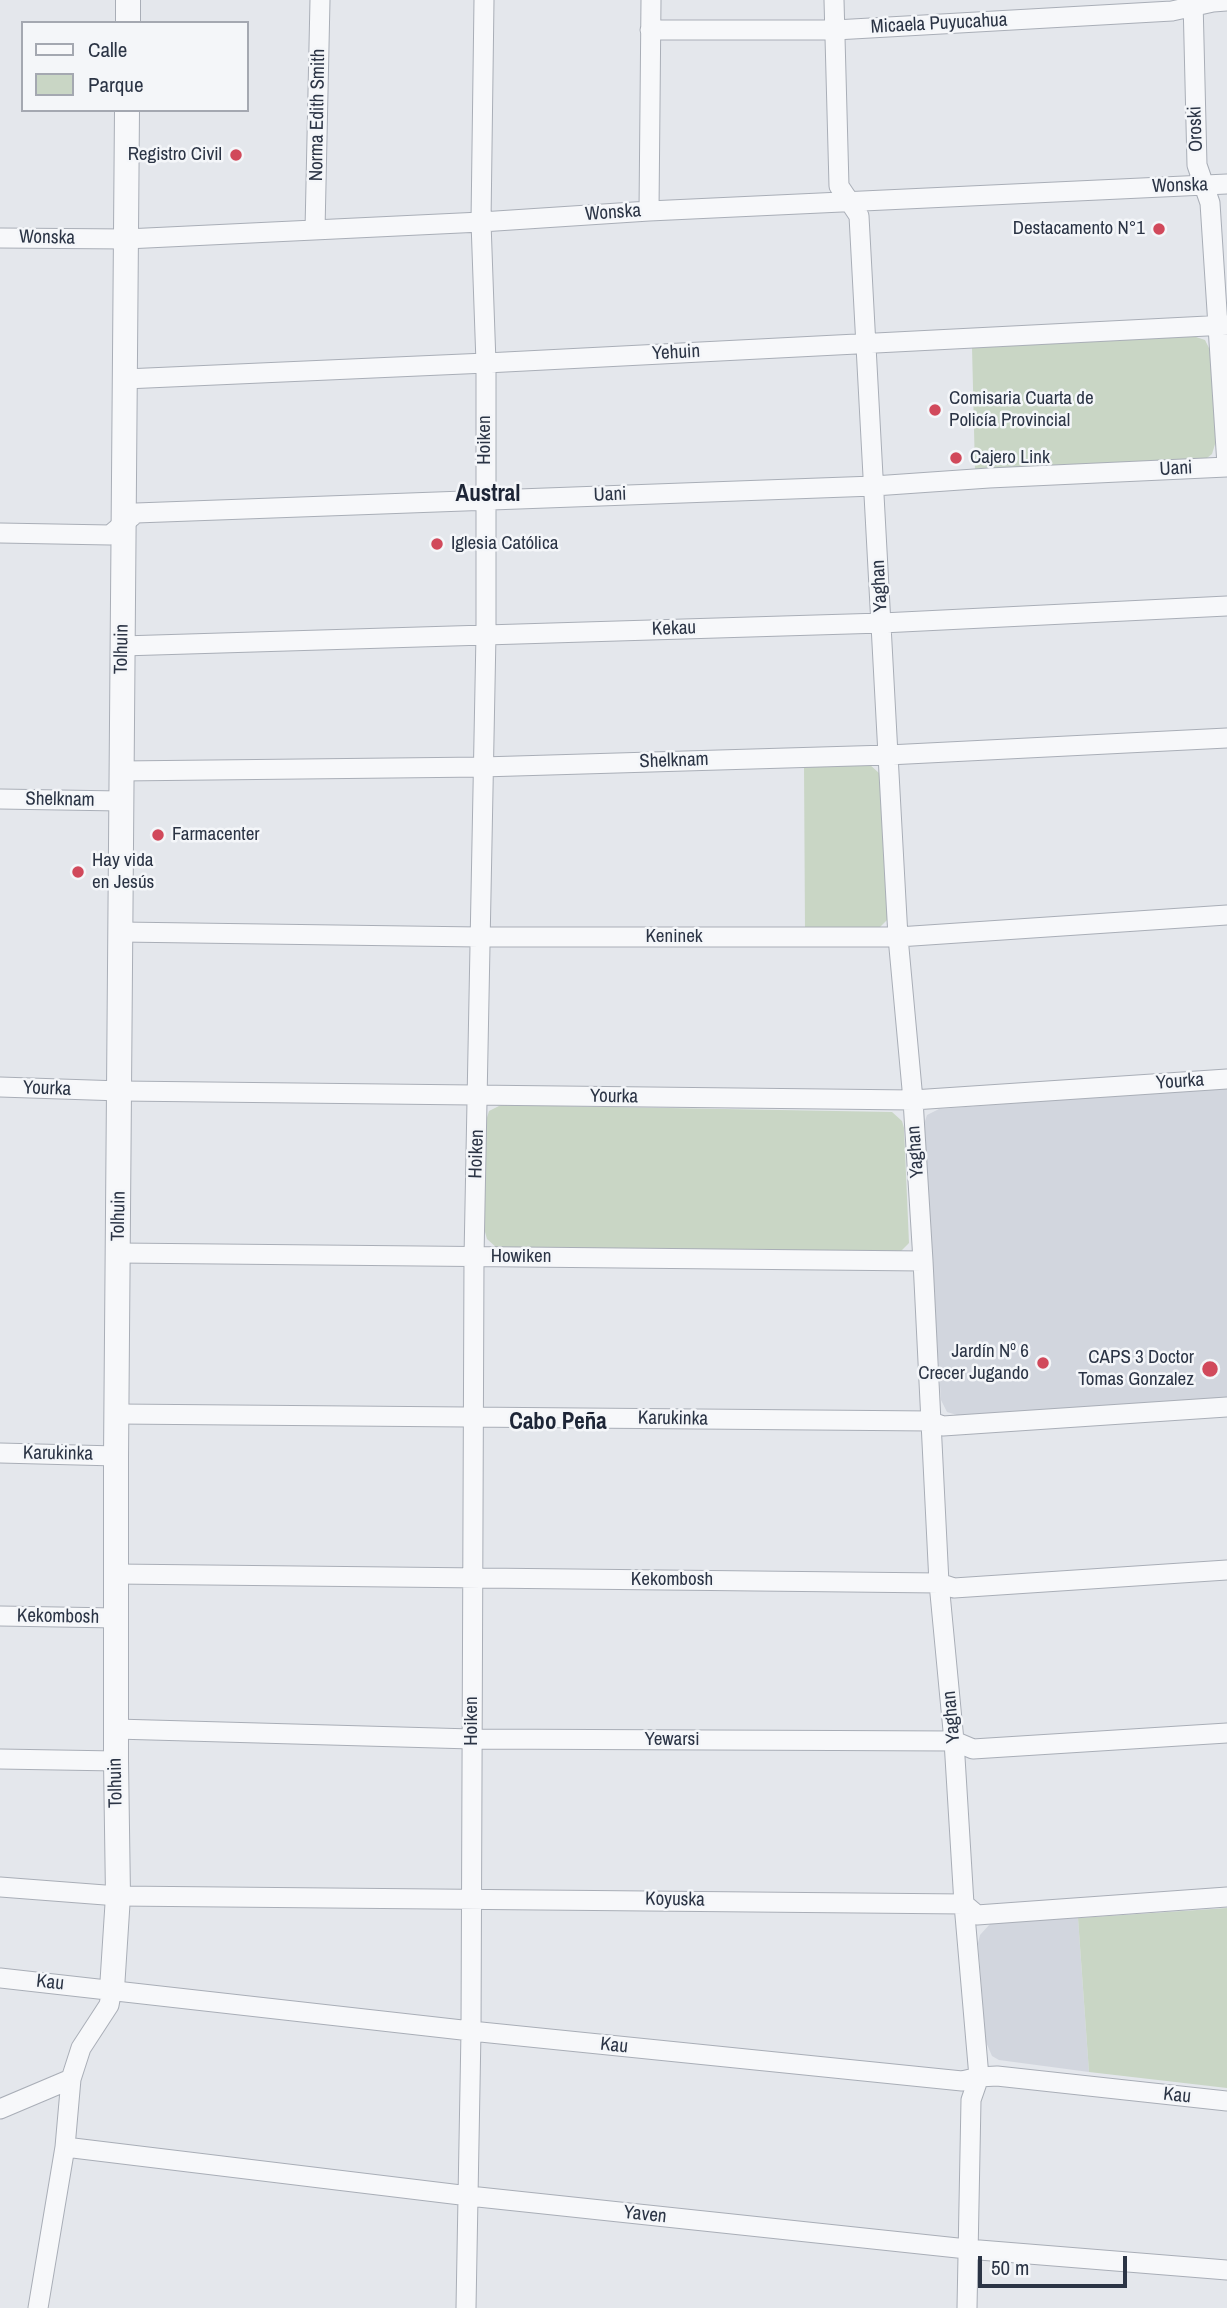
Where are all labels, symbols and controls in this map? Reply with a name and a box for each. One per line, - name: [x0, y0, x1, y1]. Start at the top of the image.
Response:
- street label: Micaela Puyucahua: [870, 9, 1008, 39]
- legend: [21, 21, 248, 112]
- text: Calle: [88, 35, 127, 64]
- street label: Norma Edith Smith: [305, 49, 331, 181]
- text: Parque: [88, 70, 144, 99]
- street label: Oroski: [1184, 106, 1208, 152]
- place label: Registro Civil: [128, 144, 222, 166]
- marker: Registro Civil: [228, 147, 244, 163]
- street label: Wonska: [1152, 174, 1208, 198]
- street label: Wonska: [584, 200, 642, 226]
- place label: Destacamento N°1: [1013, 218, 1145, 240]
- marker: Destacamento N°1: [1151, 221, 1167, 237]
- street label: Wonska: [19, 226, 75, 250]
- street label: Yehuin: [651, 340, 701, 366]
- place label: Comisaria Cuarta de Policía Provincial: [949, 388, 1094, 432]
- marker: Comisaria Cuarta de Policía Provincial: [927, 402, 943, 418]
- street label: Hoiken: [474, 415, 496, 465]
- place label: Cajero Link: [970, 447, 1050, 469]
- marker: Cajero Link: [948, 450, 964, 466]
- street label: Uani: [1159, 457, 1193, 481]
- district label: Austral: [456, 481, 520, 509]
- street label: Uani: [593, 483, 627, 507]
- place label: Iglesia Católica: [451, 533, 558, 555]
- marker: Iglesia Católica: [429, 536, 445, 552]
- street label: Yaghan: [867, 559, 893, 613]
- street label: Kekau: [652, 617, 696, 641]
- street label: Tolhuin: [110, 624, 134, 674]
- street label: Shelknam: [639, 748, 709, 774]
- street label: Shelknam: [25, 788, 95, 812]
- place label: Farmacenter: [172, 824, 260, 846]
- marker: Farmacenter: [150, 827, 166, 843]
- place label: Hay vida en Jesús: [92, 850, 154, 894]
- marker: Hay vida en Jesús: [70, 864, 86, 880]
- street label: Keninek: [645, 926, 703, 948]
- street label: Yourka: [1155, 1069, 1205, 1095]
- street label: Yourka: [23, 1077, 71, 1101]
- street label: Yourka: [590, 1085, 638, 1109]
- street label: Yaghan: [903, 1125, 929, 1179]
- street label: Hoiken: [465, 1129, 489, 1179]
- street label: Tolhuin: [107, 1191, 131, 1241]
- street label: Howiken: [491, 1246, 551, 1268]
- place label: Jardín Nº 6 Crecer Jugando: [918, 1341, 1029, 1385]
- place label: CAPS 3 Doctor Tomas Gonzalez: [1078, 1347, 1194, 1391]
- marker: Jardín Nº 6 Crecer Jugando: [1035, 1355, 1051, 1371]
- marker: CAPS 3 Doctor Tomas Gonzalez: [1200, 1359, 1220, 1379]
- street label: Karukinka: [638, 1407, 708, 1431]
- district label: Cabo Peña: [509, 1409, 607, 1437]
- street label: Karukinka: [23, 1442, 93, 1466]
- street label: Kekombosh: [631, 1569, 713, 1591]
- street label: Kekombosh: [17, 1605, 99, 1629]
- street label: Yaghan: [938, 1690, 966, 1744]
- street label: Hoiken: [461, 1696, 483, 1746]
- street label: Yewarsi: [644, 1729, 700, 1751]
- street label: Tolhuin: [104, 1758, 128, 1808]
- street label: Koyuska: [645, 1888, 705, 1912]
- street label: Kau: [35, 1970, 65, 1996]
- street label: Kau: [599, 2033, 629, 2059]
- street label: Kau: [1162, 2083, 1192, 2109]
- street label: Yaven: [622, 2201, 668, 2229]
- scale bar: [982, 2242, 1131, 2286]
- text: 50 m: [991, 2253, 1029, 2282]

